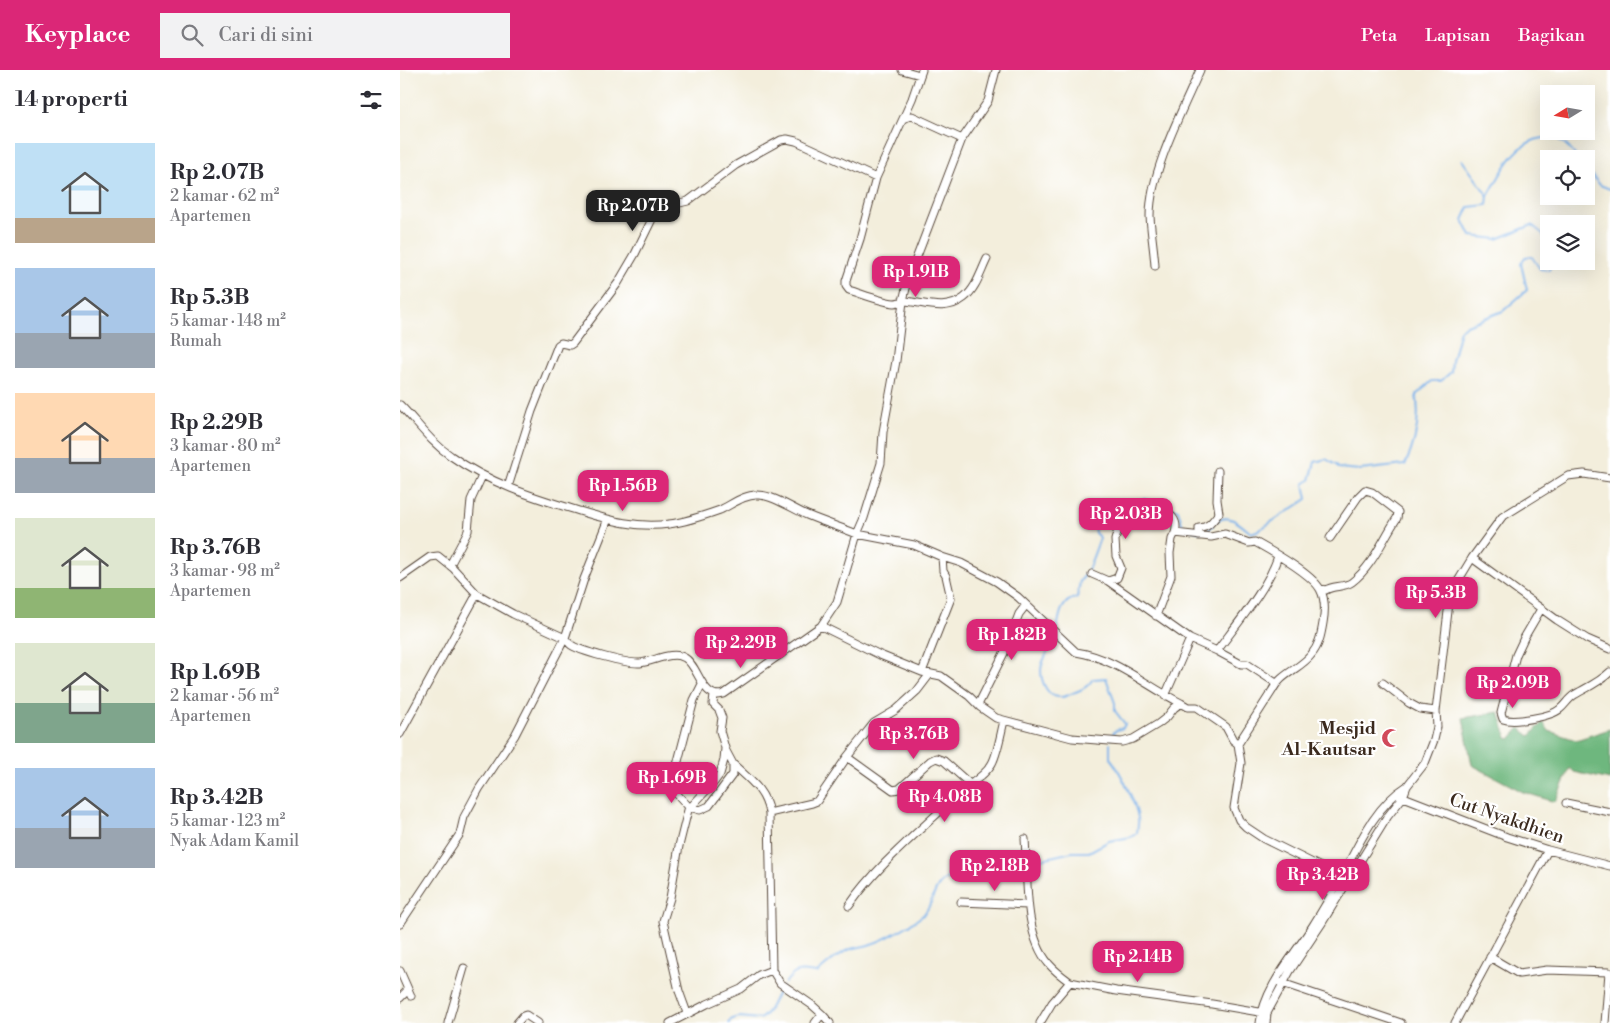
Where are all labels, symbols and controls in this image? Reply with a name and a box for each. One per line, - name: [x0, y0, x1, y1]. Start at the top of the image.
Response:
- search box: [160, 13, 510, 58]
- text: Keyplace: [25, 20, 130, 50]
- icon: search: [178, 21, 206, 49]
- text: Cari di sini: [218, 23, 313, 47]
- text: Peta: [1361, 24, 1397, 47]
- text: Lapisan: [1425, 24, 1490, 47]
- text: Bagikan: [1518, 24, 1585, 47]
- north arrow: [1540, 85, 1595, 140]
- map controls: [1540, 85, 1595, 270]
- icon: filters: [357, 86, 385, 114]
- text: 14 properti: [15, 87, 128, 113]
- button: locate: [1540, 150, 1595, 205]
- text: Rp 2.07B: [170, 160, 264, 186]
- icon: home: [55, 163, 115, 223]
- text: 2 kamar · 62 m²: [170, 186, 279, 206]
- pin: Rp 2.07B: [581, 190, 685, 232]
- text: Rp 2.07B: [597, 196, 669, 216]
- text: Apartemen: [170, 206, 251, 226]
- button: layers: [1540, 215, 1595, 270]
- pin: Rp 1.91B: [864, 256, 968, 298]
- text: Rp 1.91B: [883, 262, 949, 282]
- text: Rp 5.3B: [170, 285, 249, 311]
- icon: home: [55, 288, 115, 348]
- text: 5 kamar · 148 m²: [170, 311, 286, 331]
- text: Rumah: [170, 331, 222, 351]
- text: Rp 2.29B: [170, 410, 263, 436]
- icon: home: [55, 413, 115, 473]
- text: 3 kamar · 80 m²: [170, 436, 281, 456]
- text: Apartemen: [170, 456, 251, 476]
- pin: Rp 1.56B: [571, 470, 675, 512]
- text: Rp 1.56B: [589, 476, 657, 496]
- pin: Rp 2.03B: [1074, 498, 1178, 540]
- text: Rp 2.03B: [1090, 504, 1162, 524]
- text: Rp 3.76B: [170, 535, 261, 561]
- icon: home: [55, 538, 115, 598]
- text: 3 kamar · 98 m²: [170, 561, 280, 581]
- pin: Rp 5.3B: [1390, 576, 1482, 619]
- text: Apartemen: [170, 581, 251, 601]
- text: Rp 5.3B: [1406, 583, 1466, 603]
- pin: Rp 1.82B: [960, 618, 1064, 661]
- text: Rp 1.82B: [978, 625, 1046, 645]
- pin: Rp 2.29B: [689, 626, 793, 669]
- text: Rp 2.29B: [705, 633, 777, 653]
- text: Rp 1.69B: [170, 660, 260, 686]
- icon: home: [55, 663, 115, 723]
- pin: Rp 2.09B: [1461, 666, 1565, 709]
- text: Rp 2.09B: [1477, 673, 1549, 693]
- text: 2 kamar · 56 m²: [170, 686, 279, 706]
- text: Apartemen: [170, 706, 251, 726]
- place label: Mesjid Al-Kautsar: [1280, 717, 1376, 761]
- pin: Rp 3.76B: [862, 718, 966, 760]
- text: Rp 3.76B: [879, 724, 949, 744]
- mosque icon: Mesjid Al-Kautsar: [1380, 727, 1402, 749]
- pin: Rp 1.69B: [620, 762, 724, 804]
- text: Rp 1.69B: [638, 768, 706, 788]
- pin: Rp 4.08B: [893, 780, 997, 823]
- text: Rp 3.42B: [170, 785, 264, 811]
- text: Rp 4.08B: [908, 787, 982, 807]
- icon: home: [55, 788, 115, 848]
- street label: Cut Nyakdhien: [1446, 788, 1568, 849]
- text: 5 kamar · 123 m²: [170, 811, 285, 831]
- text: Nyak Adam Kamil: [170, 831, 299, 851]
- pin: Rp 2.18B: [943, 850, 1047, 892]
- text: Rp 2.18B: [961, 856, 1029, 876]
- pin: Rp 3.42B: [1271, 858, 1375, 901]
- text: Rp 3.42B: [1287, 865, 1359, 885]
- pin: Rp 2.14B: [1086, 940, 1190, 983]
- text: Rp 2.14B: [1104, 947, 1172, 967]

